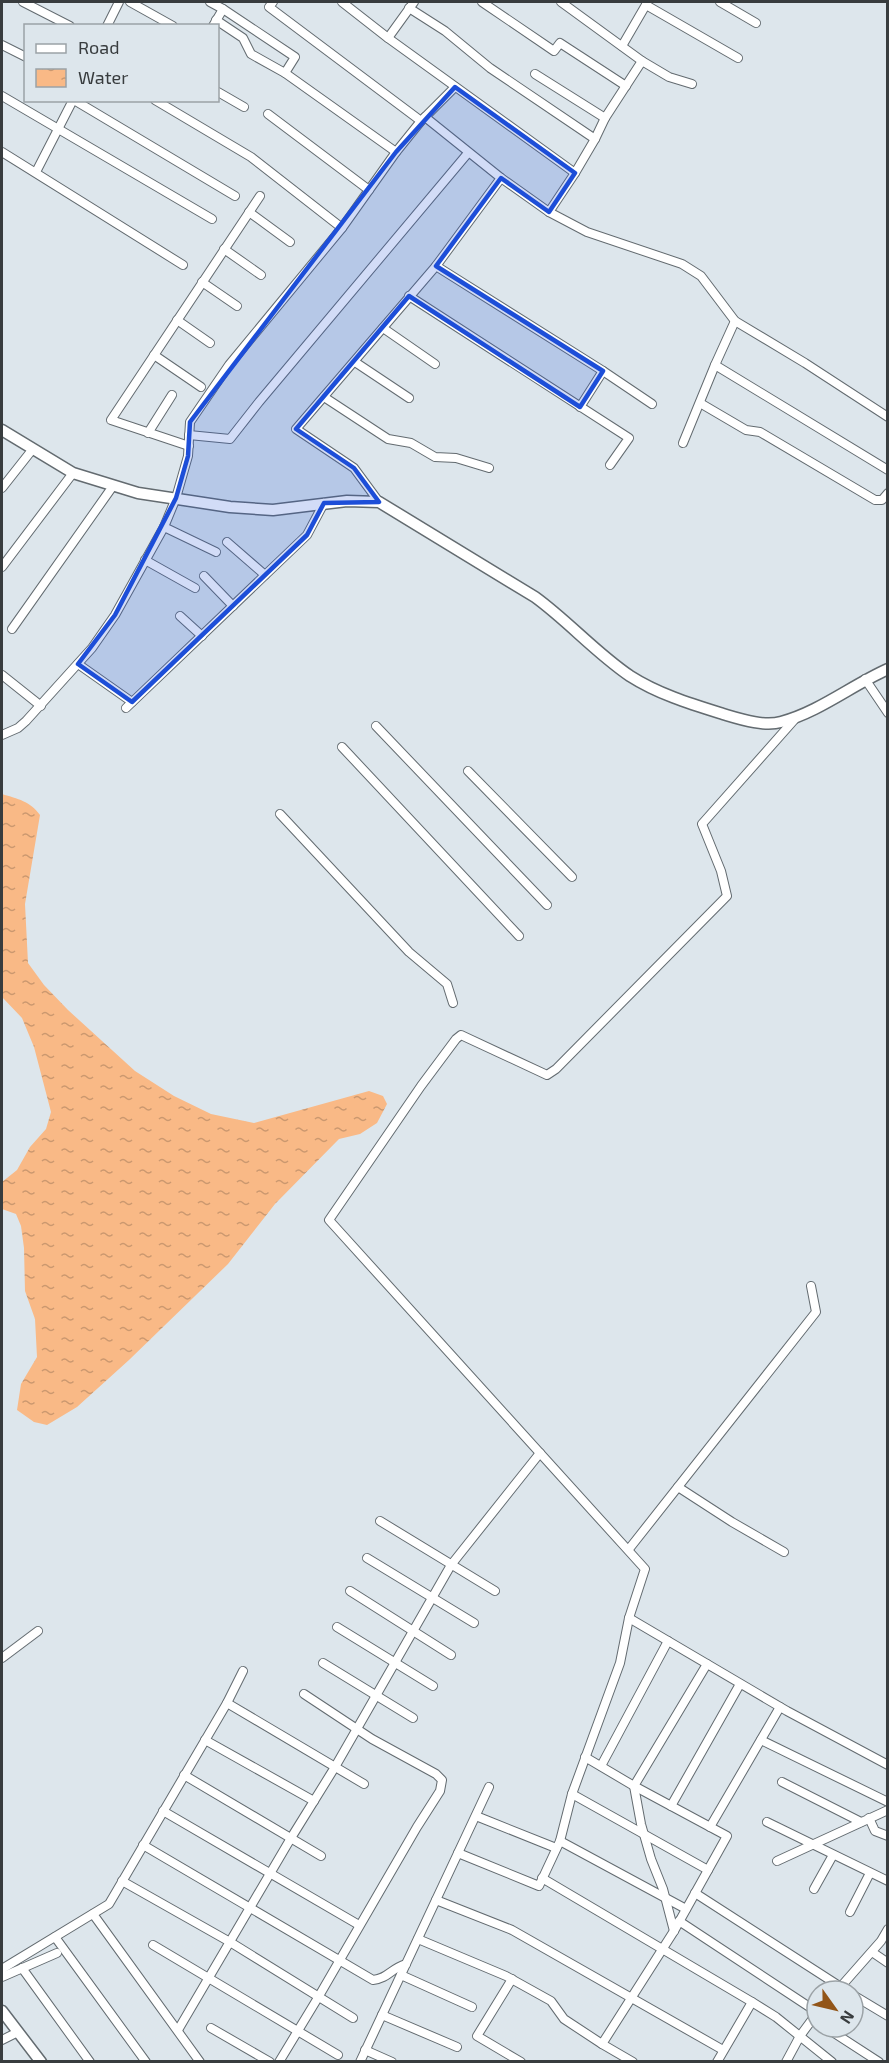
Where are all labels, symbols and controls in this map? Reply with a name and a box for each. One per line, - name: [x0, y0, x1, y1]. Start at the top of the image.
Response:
- legend: [24, 24, 219, 102]
- text: Road: [78, 36, 119, 58]
- text: Water: [78, 66, 128, 88]
- north arrow: [805, 1979, 865, 2039]
- text: N: [837, 2008, 859, 2028]

